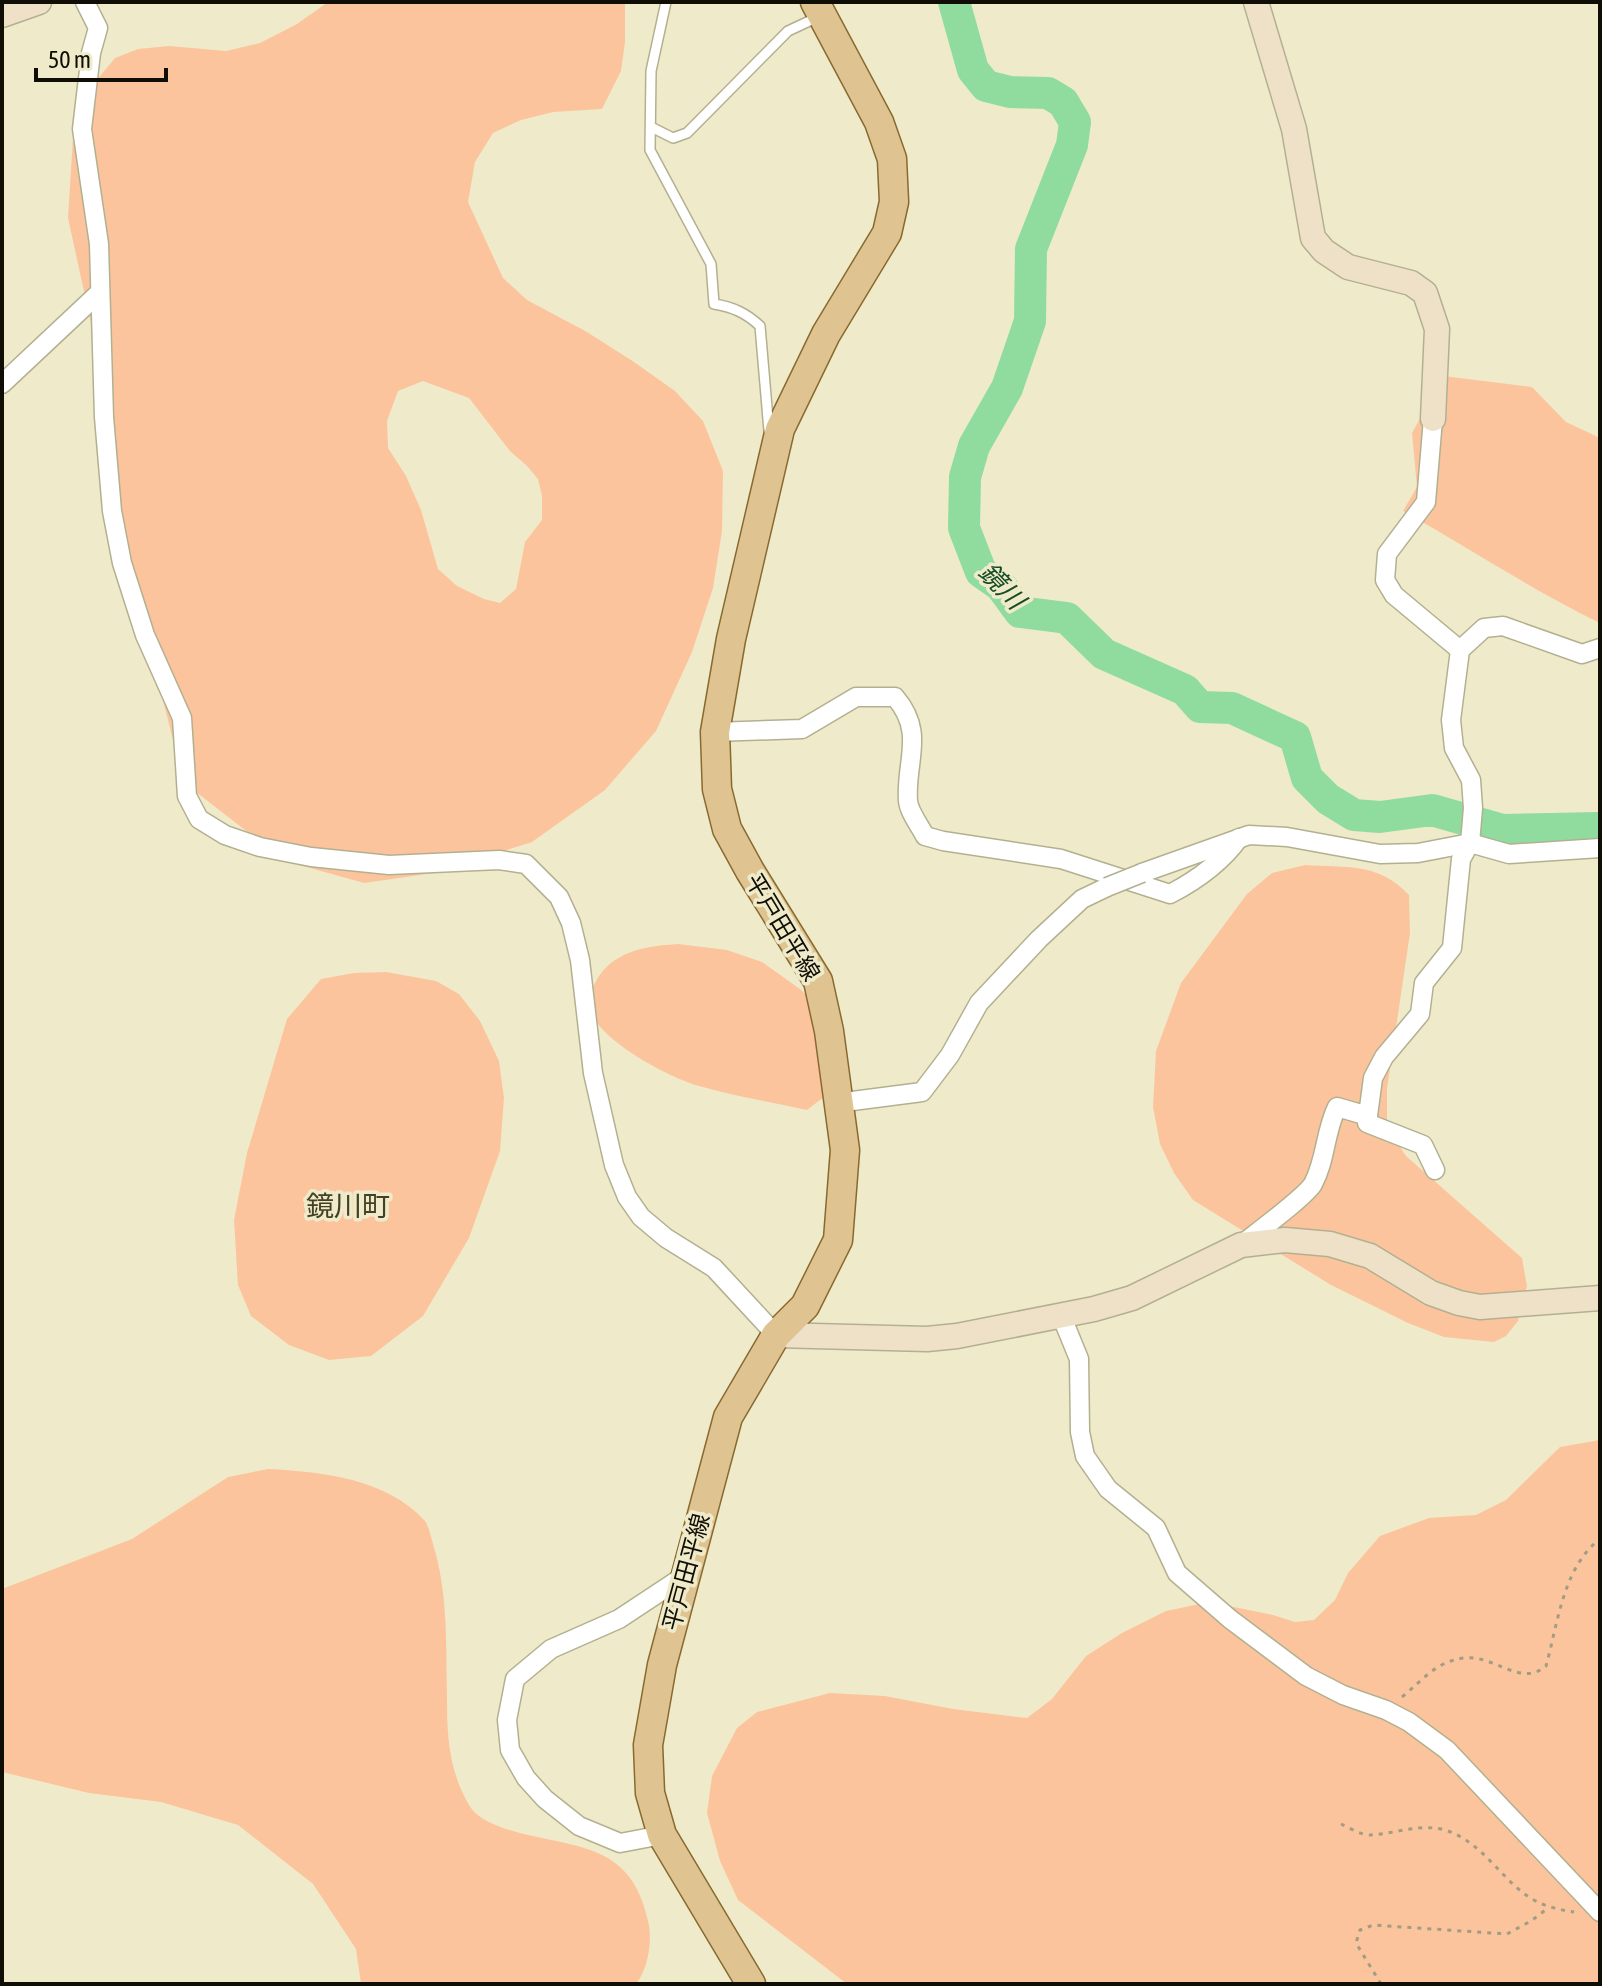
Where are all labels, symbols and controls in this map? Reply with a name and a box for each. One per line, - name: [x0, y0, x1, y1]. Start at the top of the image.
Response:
- scale bar: [36, 32, 166, 82]
- text: 50 m: [48, 46, 91, 73]
- water label: 鏡川: [973, 557, 1033, 617]
- street label: 平戸田平線: [741, 869, 825, 985]
- district label: 鏡川町: [306, 1190, 390, 1222]
- street label: 平戸田平線: [657, 1511, 715, 1633]

